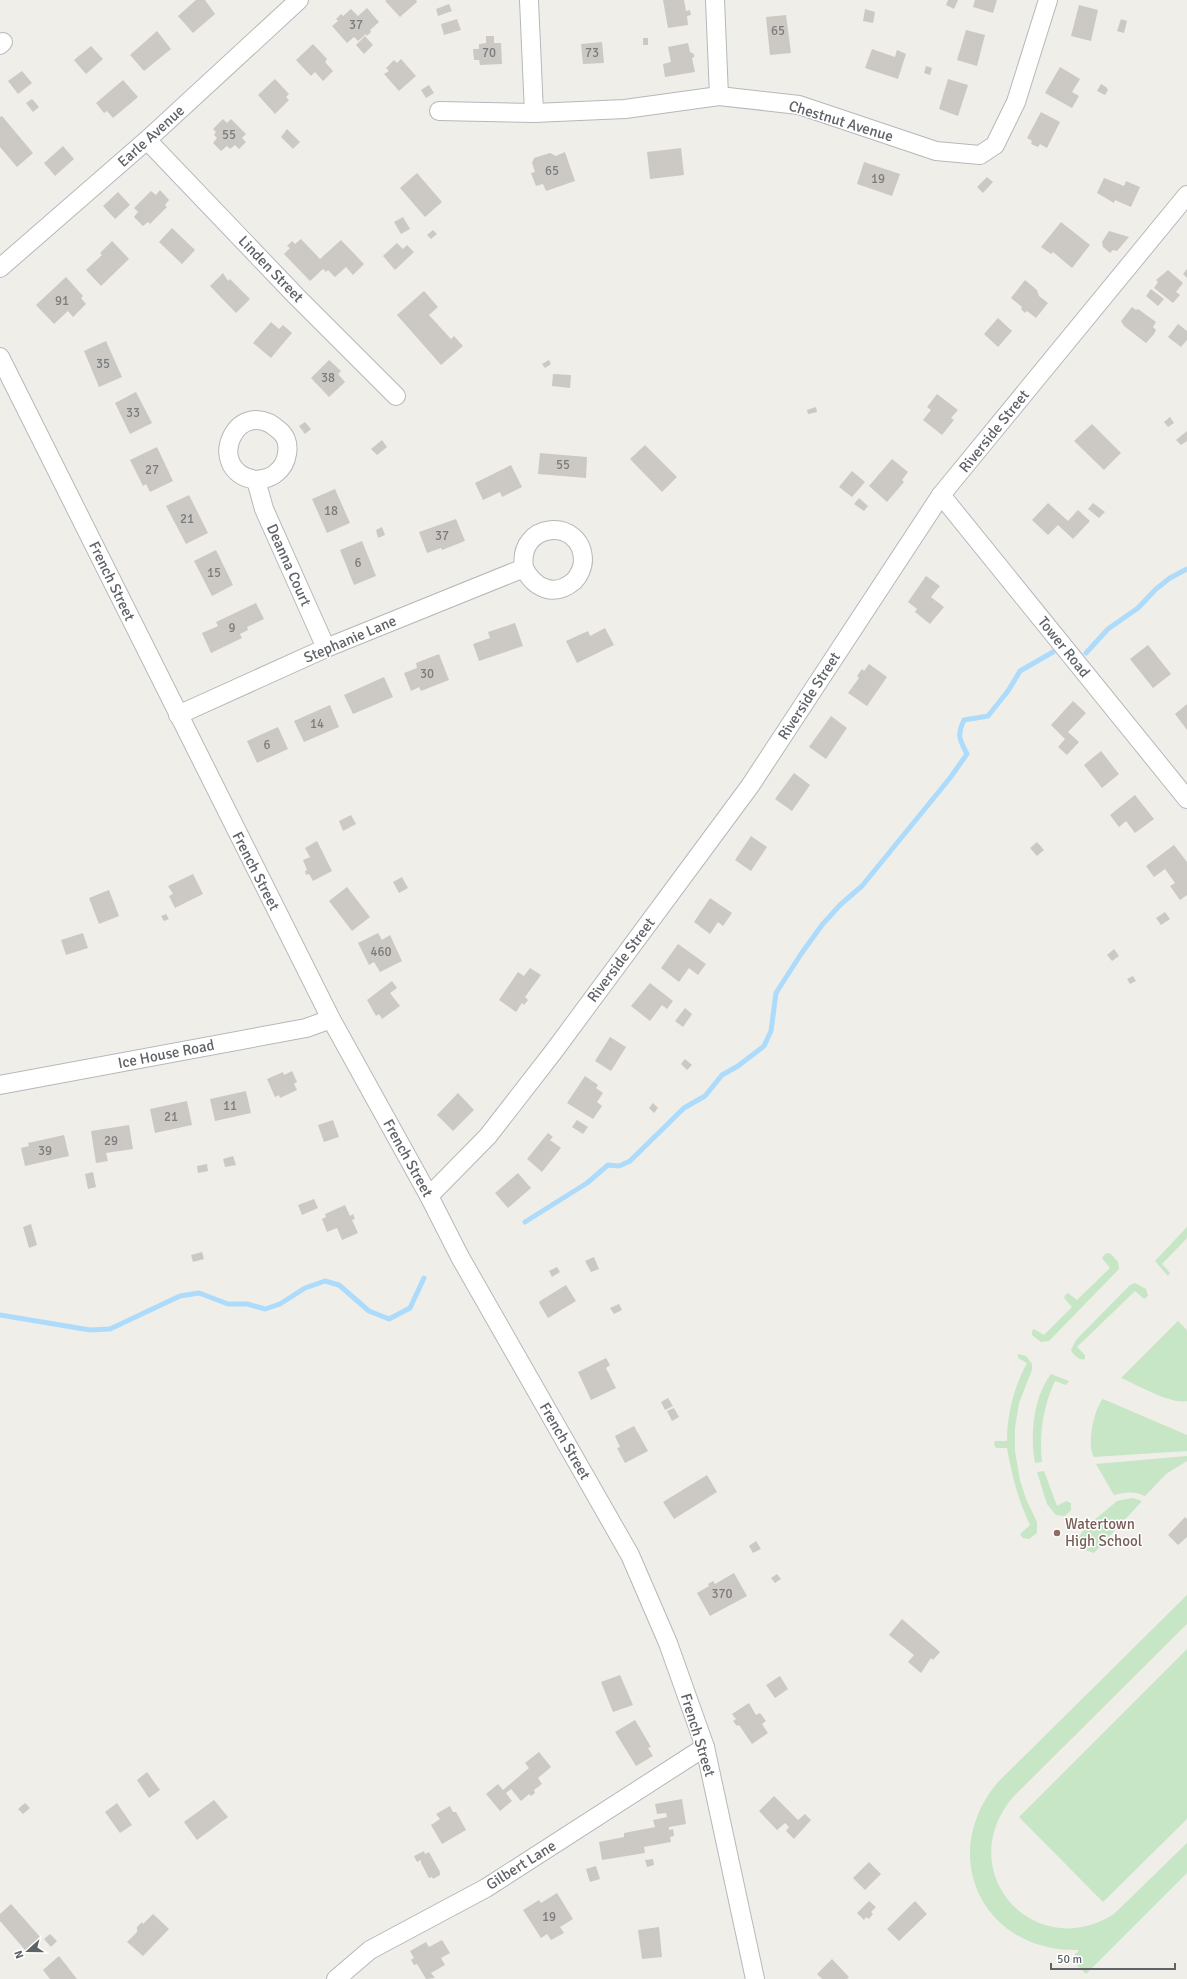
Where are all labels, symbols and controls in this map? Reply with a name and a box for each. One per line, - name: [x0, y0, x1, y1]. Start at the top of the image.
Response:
- house number: 37: [349, 17, 363, 33]
- house number: 65: [771, 23, 785, 39]
- house number: 70: [482, 45, 496, 61]
- house number: 73: [585, 45, 599, 61]
- street label: Chestnut Avenue: [787, 97, 895, 145]
- street label: Earle Avenue: [114, 101, 188, 171]
- house number: 55: [222, 127, 236, 143]
- house number: 65: [545, 163, 559, 179]
- house number: 19: [871, 171, 885, 187]
- street label: Linden Street: [235, 232, 307, 306]
- house number: 91: [55, 293, 69, 309]
- house number: 35: [96, 356, 110, 372]
- house number: 38: [321, 370, 335, 386]
- street label: Riverside Street: [955, 386, 1033, 476]
- house number: 33: [126, 405, 140, 421]
- house number: 55: [556, 457, 570, 473]
- house number: 27: [145, 462, 159, 478]
- house number: 18: [324, 503, 338, 519]
- house number: 21: [180, 511, 194, 527]
- street label: Deanna Court: [263, 521, 315, 609]
- house number: 37: [435, 528, 449, 544]
- street label: French Street: [85, 538, 139, 624]
- house number: 6: [354, 555, 362, 571]
- house number: 15: [207, 565, 221, 581]
- street label: Stephanie Lane: [301, 611, 399, 667]
- street label: Tower Road: [1034, 613, 1094, 681]
- house number: 9: [228, 620, 236, 636]
- street label: Riverside Street: [774, 649, 844, 743]
- house number: 30: [420, 666, 434, 682]
- house number: 14: [310, 716, 324, 732]
- house number: 6: [263, 737, 271, 753]
- street label: French Street: [228, 829, 284, 913]
- street label: Riverside Street: [583, 914, 659, 1006]
- house number: 460: [370, 944, 392, 960]
- street label: Ice House Road: [116, 1036, 216, 1072]
- house number: 11: [223, 1098, 237, 1114]
- house number: 21: [164, 1109, 178, 1125]
- street label: French Street: [379, 1116, 437, 1200]
- house number: 29: [104, 1133, 118, 1149]
- house number: 39: [38, 1143, 52, 1159]
- street label: French Street: [536, 1399, 594, 1483]
- place label: Watertown High School: [1065, 1515, 1142, 1550]
- marker: Watertown High School: [1052, 1528, 1062, 1538]
- house number: 370: [711, 1586, 733, 1602]
- street label: French Street: [677, 1691, 719, 1779]
- street label: Gilbert Lane: [483, 1836, 559, 1894]
- house number: 19: [542, 1909, 556, 1925]
- north arrow: [8, 1931, 48, 1971]
- scale bar: [1051, 1945, 1175, 1971]
- text: N: [12, 1949, 27, 1960]
- text: 50 m: [1057, 1952, 1082, 1967]

